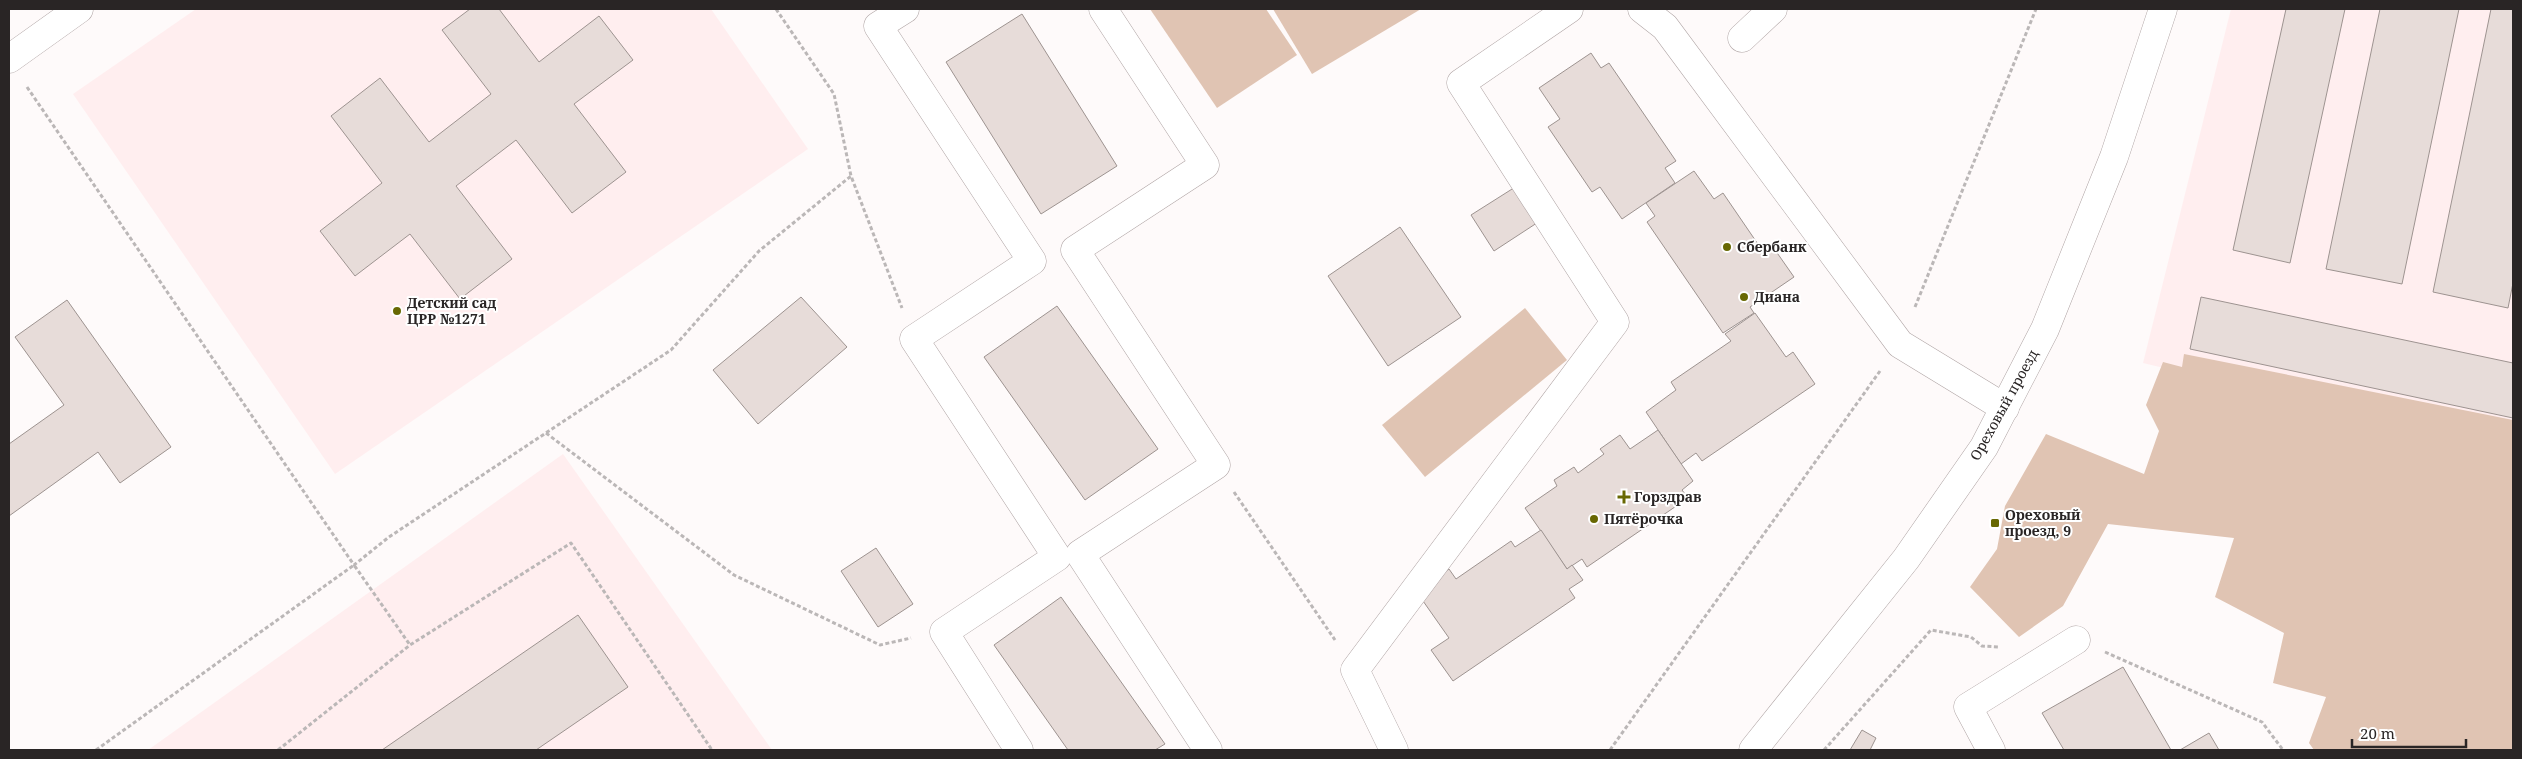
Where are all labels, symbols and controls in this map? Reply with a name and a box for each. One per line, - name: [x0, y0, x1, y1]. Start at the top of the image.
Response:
- place label: Сбербанк: [1737, 237, 1807, 256]
- marker: Сбербанк: [1721, 241, 1733, 253]
- place label: Диана: [1754, 287, 1800, 306]
- marker: Диана: [1738, 291, 1750, 303]
- place label: Детский сад ЦРР №1271: [407, 293, 496, 328]
- marker: Детский сад ЦРР №1271: [391, 305, 403, 317]
- street label: Ореховый проезд: [1965, 345, 2042, 464]
- place label: Горздрав: [1634, 487, 1702, 506]
- marker: Горздрав: [1618, 491, 1630, 503]
- place label: Ореховый проезд, 9: [2005, 505, 2081, 540]
- place label: Пятёрочка: [1604, 509, 1683, 528]
- marker: Пятёрочка: [1588, 513, 1600, 525]
- marker: Ореховый проезд, 9: [1989, 517, 2001, 529]
- scale bar: [2352, 716, 2466, 748]
- text: 20 m: [2360, 723, 2395, 743]

